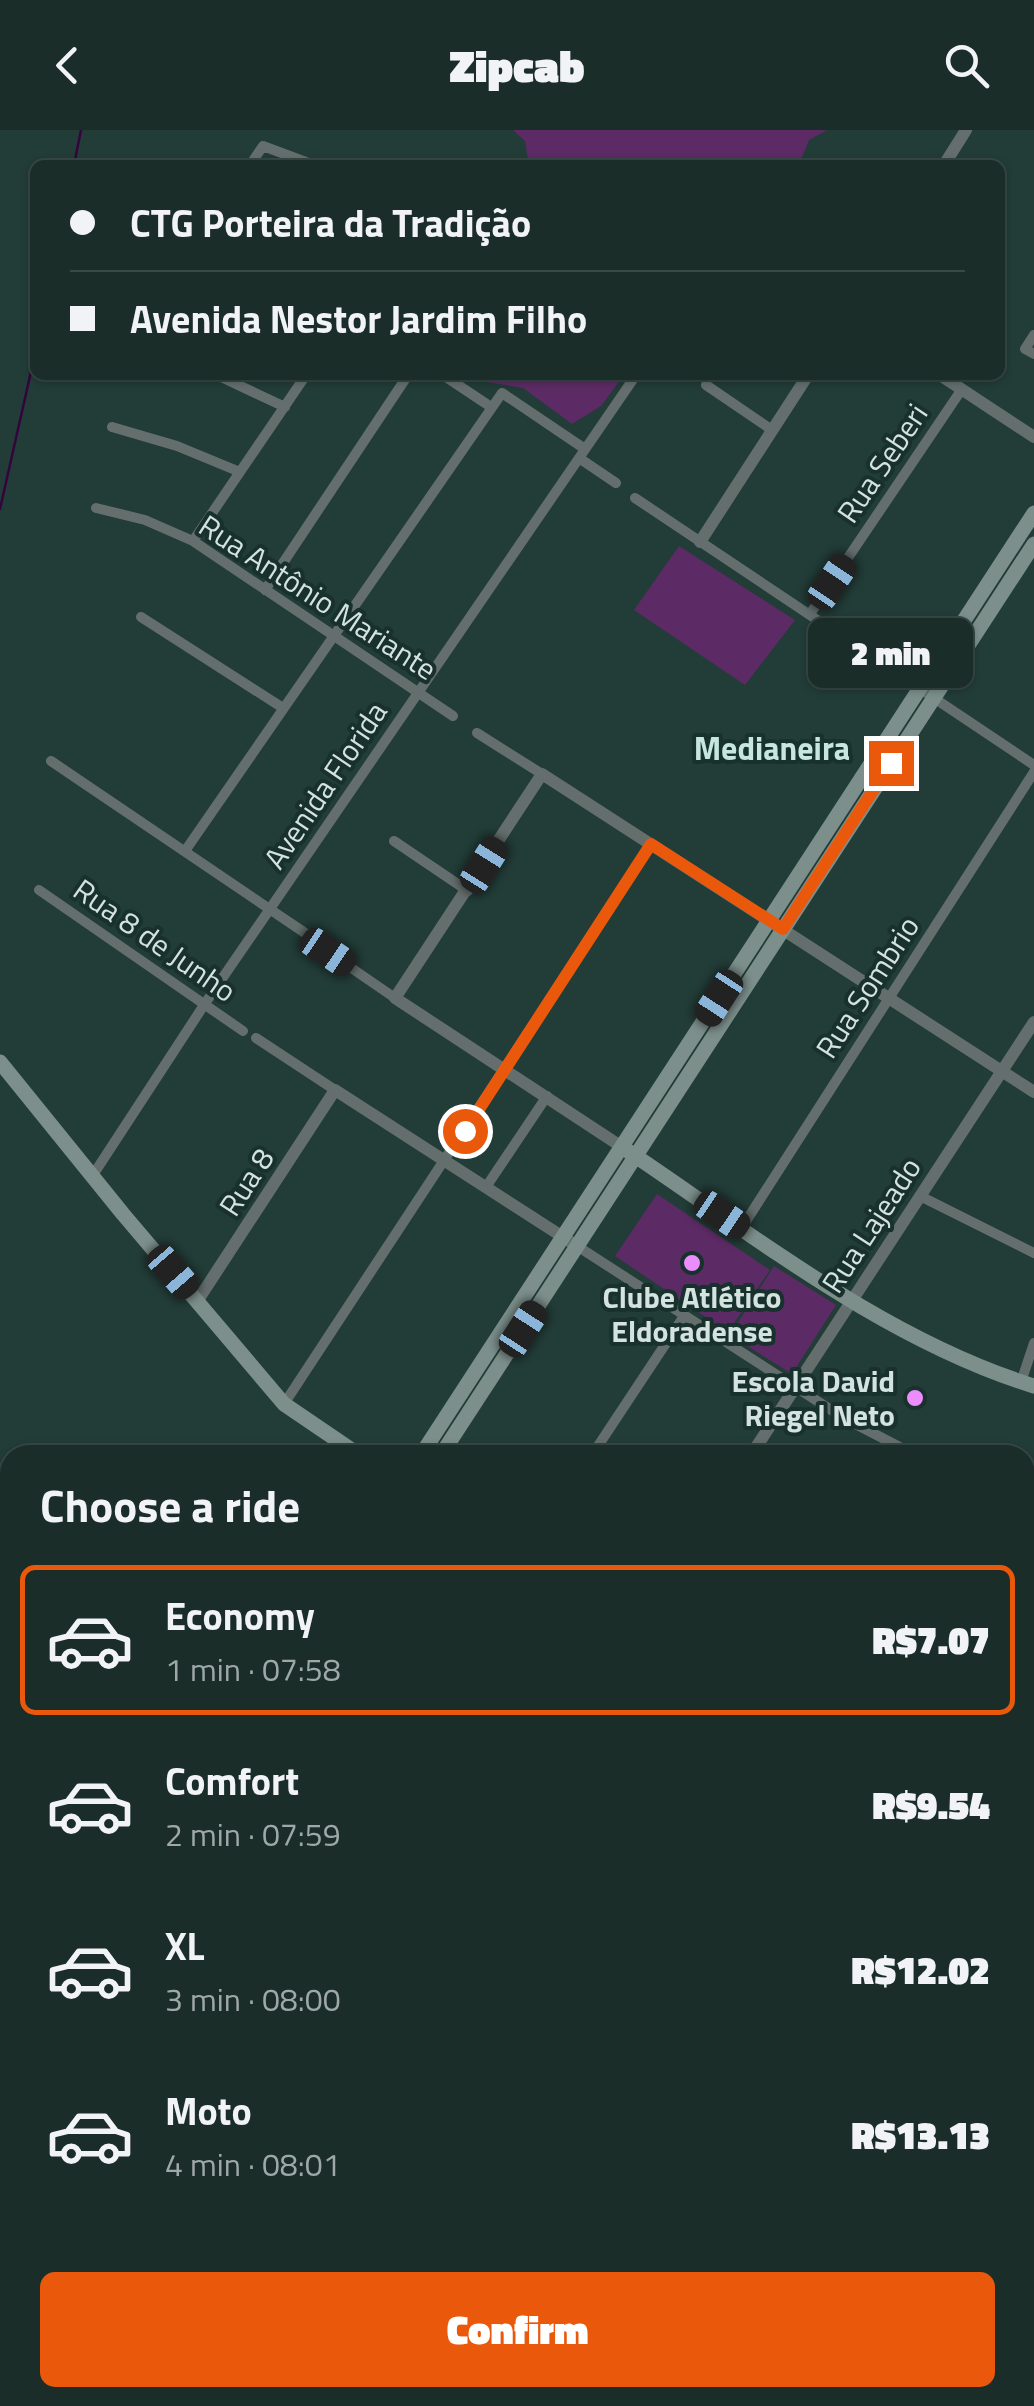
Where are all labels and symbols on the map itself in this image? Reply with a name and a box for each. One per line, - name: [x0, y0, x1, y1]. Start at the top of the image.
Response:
- street label: Rua Seberi: [825, 394, 939, 532]
- street label: Rua Antônio Mariante: [190, 503, 446, 691]
- car: [803, 549, 861, 615]
- callout: 2 min: [808, 618, 974, 688]
- street label: Avenida Florida: [252, 692, 398, 878]
- district label: Medianeira: [694, 724, 850, 772]
- route end: [869, 741, 914, 786]
- car: [455, 832, 513, 898]
- street label: Rua 8 de Junho: [64, 867, 246, 1013]
- street label: Rua Sombrio: [804, 907, 930, 1067]
- car: [295, 923, 361, 981]
- car: [690, 965, 748, 1031]
- route start: [443, 1109, 488, 1154]
- street label: Rua 8: [207, 1139, 285, 1225]
- street label: Rua Lajeado: [810, 1148, 932, 1302]
- car: [689, 1186, 755, 1244]
- car: [142, 1240, 204, 1304]
- marker: Clube Atlético Eldoradense: [681, 1252, 703, 1274]
- place label: Clube Atlético Eldoradense: [602, 1274, 782, 1354]
- car: [494, 1296, 552, 1362]
- place label: Escola David Riegel Neto: [732, 1358, 895, 1438]
- marker: Escola David Riegel Neto: [904, 1387, 926, 1409]

